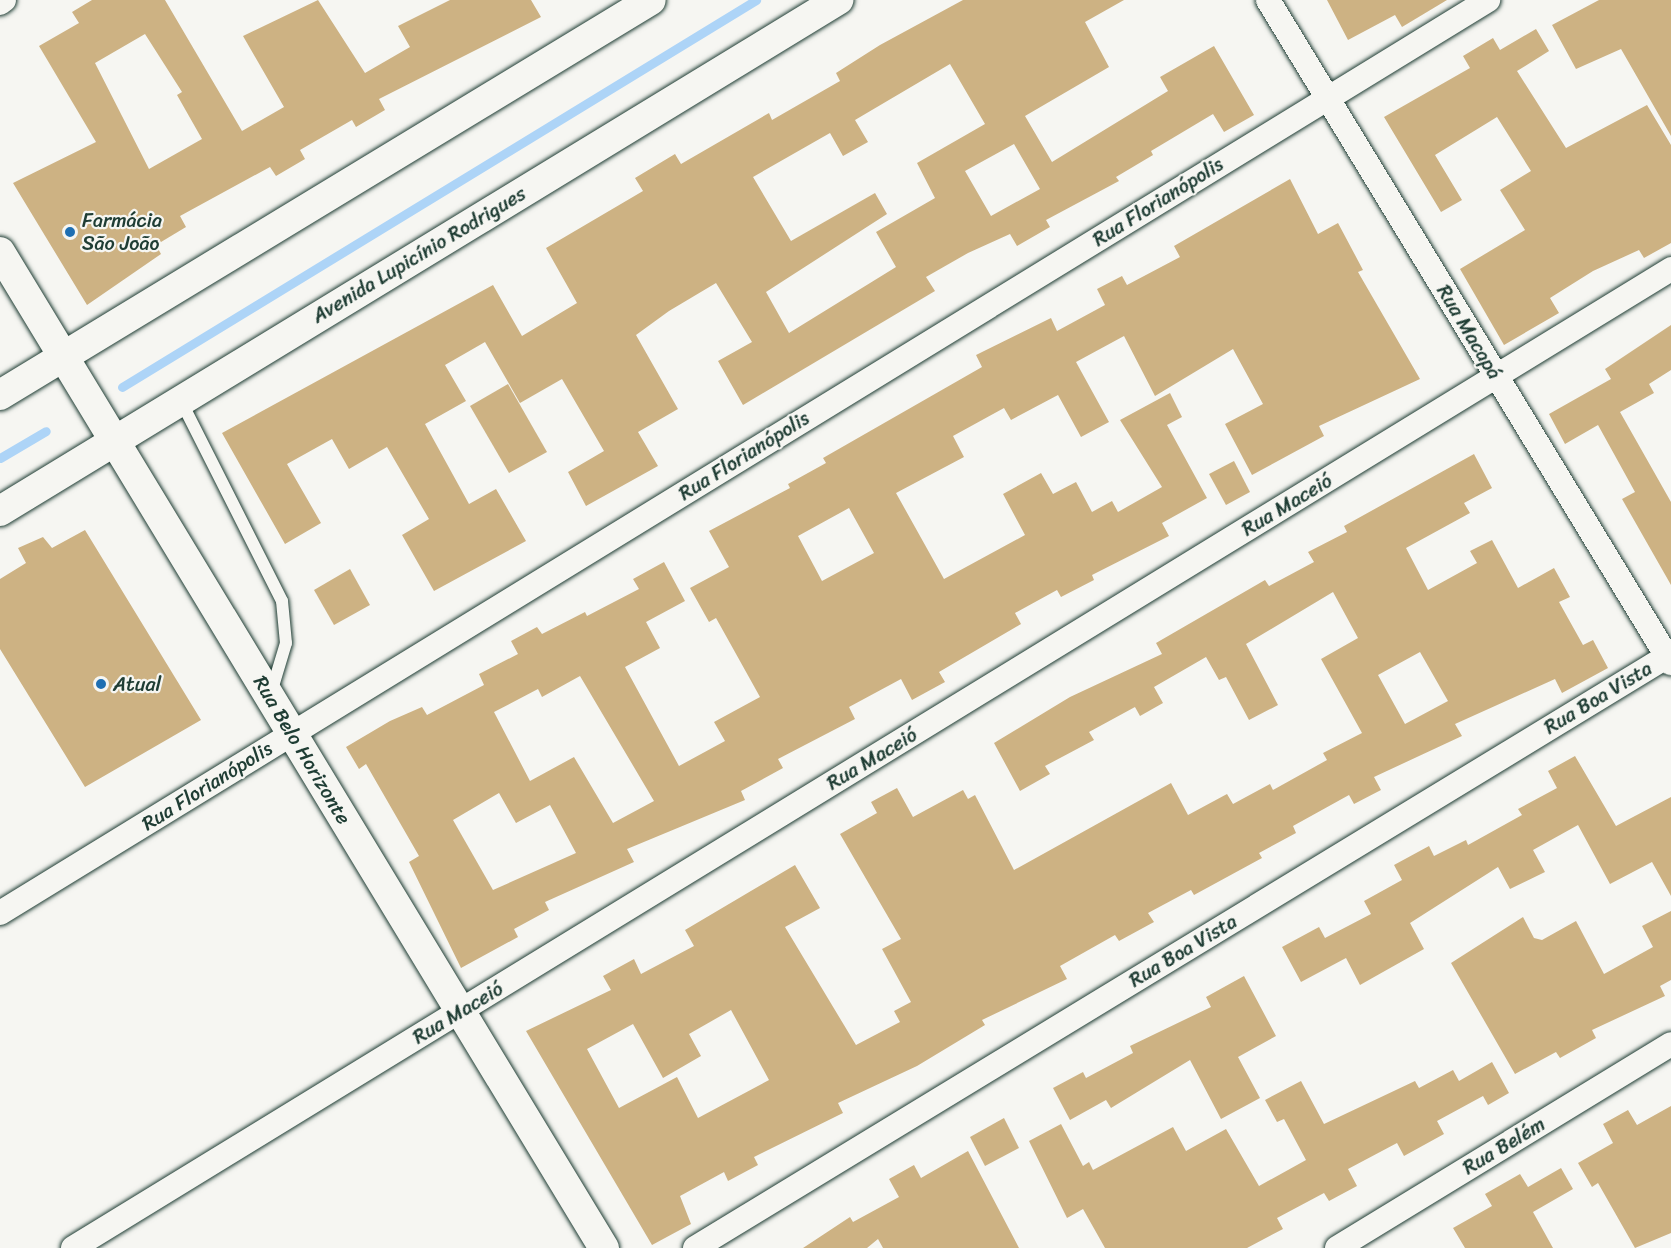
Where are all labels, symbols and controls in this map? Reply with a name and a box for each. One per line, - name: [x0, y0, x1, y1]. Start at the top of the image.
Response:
- street label: Rua Florianópolis: [1088, 152, 1228, 252]
- street label: Avenida Lupicínio Rodrigues: [308, 182, 530, 328]
- place label: Farmácia São João: [82, 208, 162, 255]
- marker: Farmácia São João: [63, 225, 77, 239]
- street label: Rua Macapá: [1432, 281, 1506, 383]
- street label: Rua Florianópolis: [674, 406, 814, 506]
- street label: Rua Maceió: [1238, 469, 1336, 541]
- street label: Rua Boa Vista: [1540, 656, 1656, 740]
- street label: Rua Belo Horizonte: [248, 671, 356, 829]
- place label: Atual: [113, 672, 161, 696]
- marker: Atual: [94, 677, 108, 691]
- street label: Rua Maceió: [823, 723, 921, 795]
- street label: Rua Florianópolis: [137, 736, 277, 836]
- street label: Rua Boa Vista: [1125, 909, 1241, 993]
- street label: Rua Maceió: [409, 977, 507, 1049]
- street label: Rua Belém: [1458, 1112, 1550, 1180]

